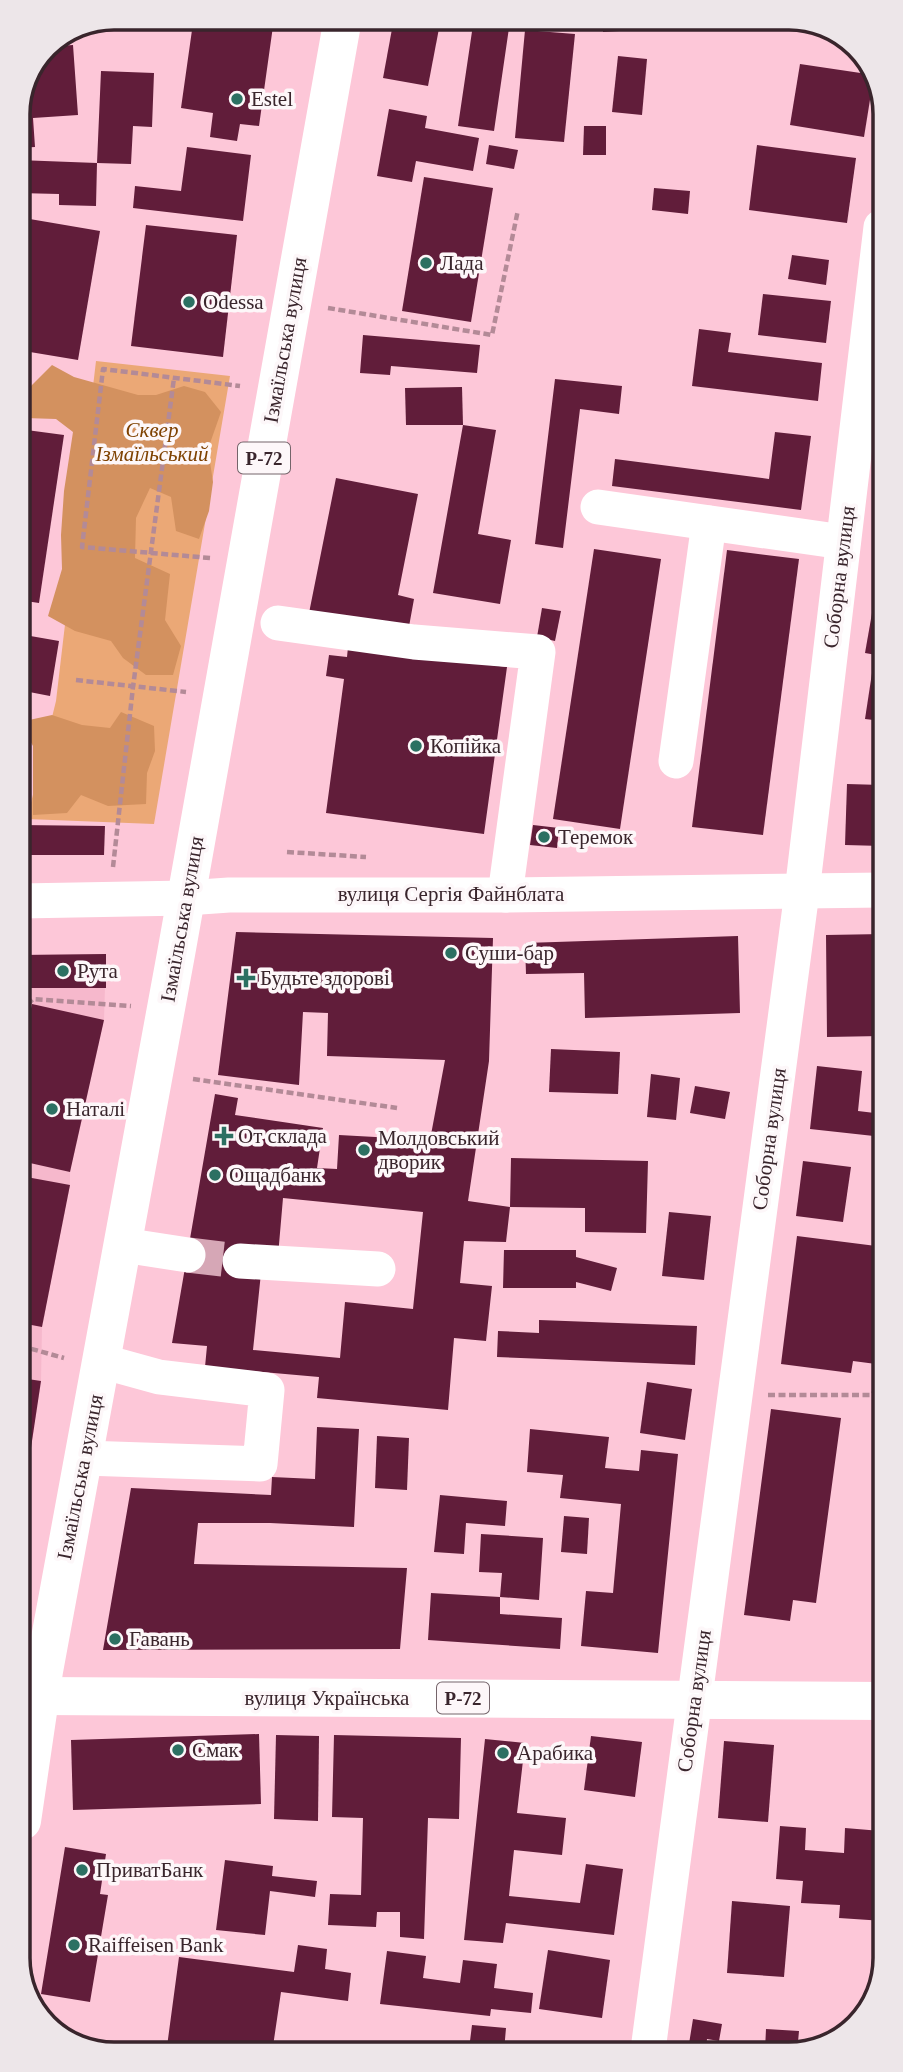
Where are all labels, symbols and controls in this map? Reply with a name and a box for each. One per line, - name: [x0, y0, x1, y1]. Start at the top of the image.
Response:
- place label: Estel: [251, 87, 293, 111]
- marker: Estel: [229, 91, 245, 107]
- place label: Лада: [440, 251, 484, 275]
- street label: Ізмаїльська вулиця: [259, 255, 311, 425]
- marker: Лада: [418, 255, 434, 271]
- place label: Odessa: [203, 290, 264, 314]
- marker: Odessa: [181, 294, 197, 310]
- park label: Сквер Ізмаїльський: [95, 418, 209, 466]
- road number: Р-72: [238, 442, 290, 474]
- street label: Соборна вулиця: [818, 504, 860, 650]
- place label: Копійка: [430, 734, 502, 758]
- marker: Копійка: [408, 738, 424, 754]
- place label: Теремок: [558, 825, 634, 849]
- marker: Теремок: [536, 829, 552, 845]
- street label: Ізмаїльська вулиця: [156, 834, 208, 1004]
- street label: вулиця Сергія Файнблата: [338, 882, 565, 906]
- place label: Суши-бар: [465, 941, 554, 965]
- marker: Суши-бар: [443, 945, 459, 961]
- place label: Рута: [77, 959, 119, 983]
- marker: Рута: [55, 963, 71, 979]
- place label: Будьте здорові: [260, 966, 390, 990]
- marker: Будьте здорові: [238, 970, 254, 986]
- street label: Соборна вулиця: [747, 1066, 791, 1212]
- place label: Наталі: [66, 1097, 125, 1121]
- marker: Наталі: [44, 1101, 60, 1117]
- place label: От склада: [238, 1124, 328, 1148]
- place label: Молдовський дворик: [378, 1126, 499, 1174]
- marker: От склада: [216, 1128, 232, 1144]
- marker: Молдовський дворик: [356, 1142, 372, 1158]
- place label: Ощадбанк: [229, 1163, 323, 1187]
- marker: Ощадбанк: [207, 1167, 223, 1183]
- street label: Ізмаїльська вулиця: [52, 1392, 108, 1562]
- place label: Гавань: [129, 1627, 190, 1651]
- street label: Соборна вулиця: [672, 1628, 716, 1774]
- marker: Гавань: [107, 1631, 123, 1647]
- road number: Р-72: [437, 1682, 489, 1714]
- street label: вулиця Українська: [245, 1686, 410, 1710]
- place label: Смак: [192, 1738, 239, 1762]
- place label: Арабика: [517, 1741, 594, 1765]
- marker: Смак: [170, 1742, 186, 1758]
- marker: Арабика: [495, 1745, 511, 1761]
- place label: ПриватБанк: [96, 1858, 204, 1882]
- marker: ПриватБанк: [74, 1862, 90, 1878]
- place label: Raiffeisen Bank: [88, 1933, 224, 1957]
- marker: Raiffeisen Bank: [66, 1937, 82, 1953]

